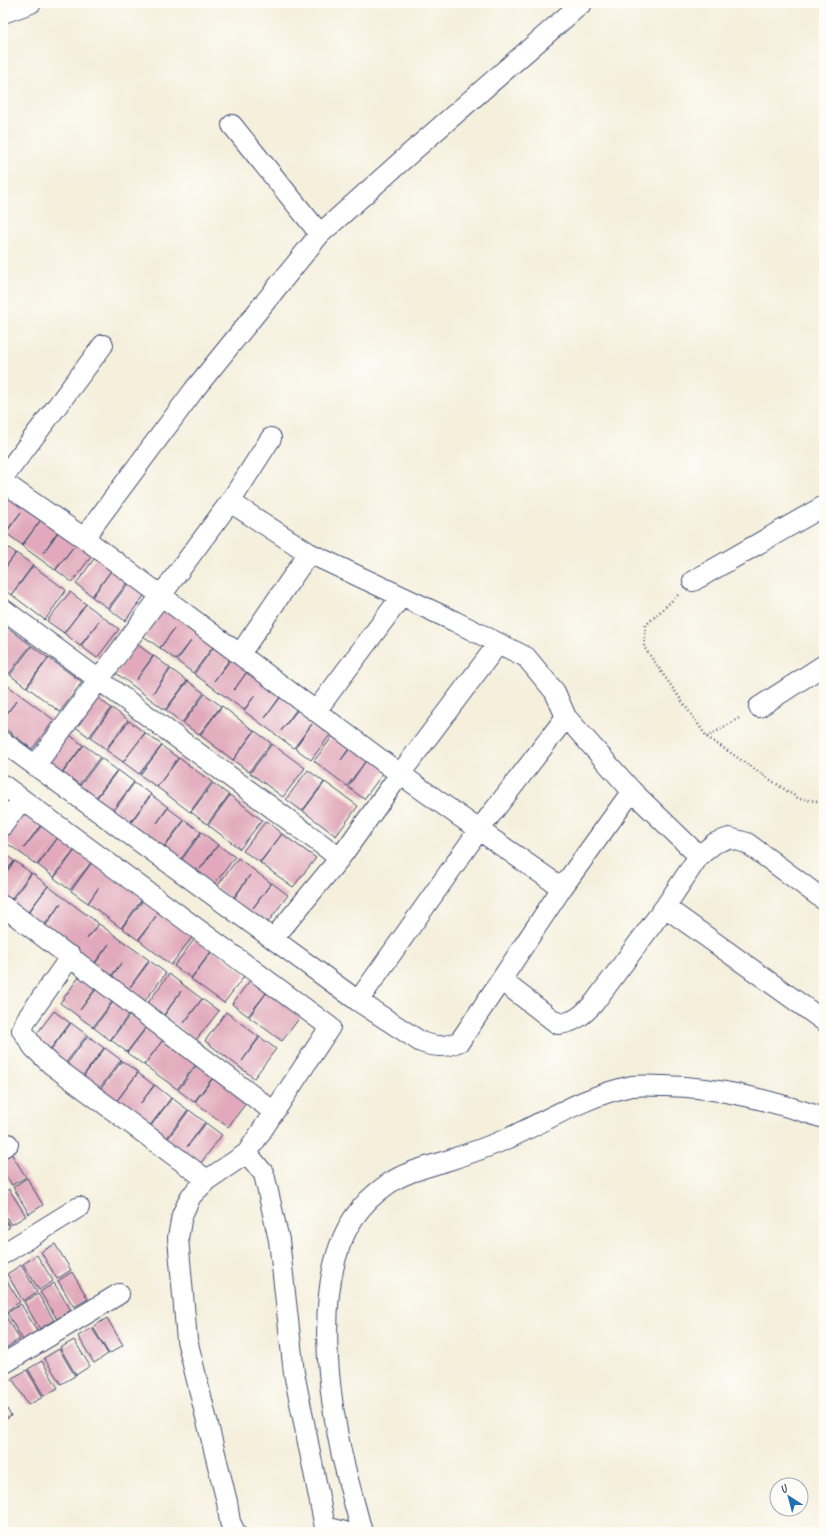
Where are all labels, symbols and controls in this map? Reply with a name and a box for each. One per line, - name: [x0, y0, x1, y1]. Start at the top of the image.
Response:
- north arrow: [769, 1477, 809, 1517]
- text: U: [777, 1480, 792, 1496]

